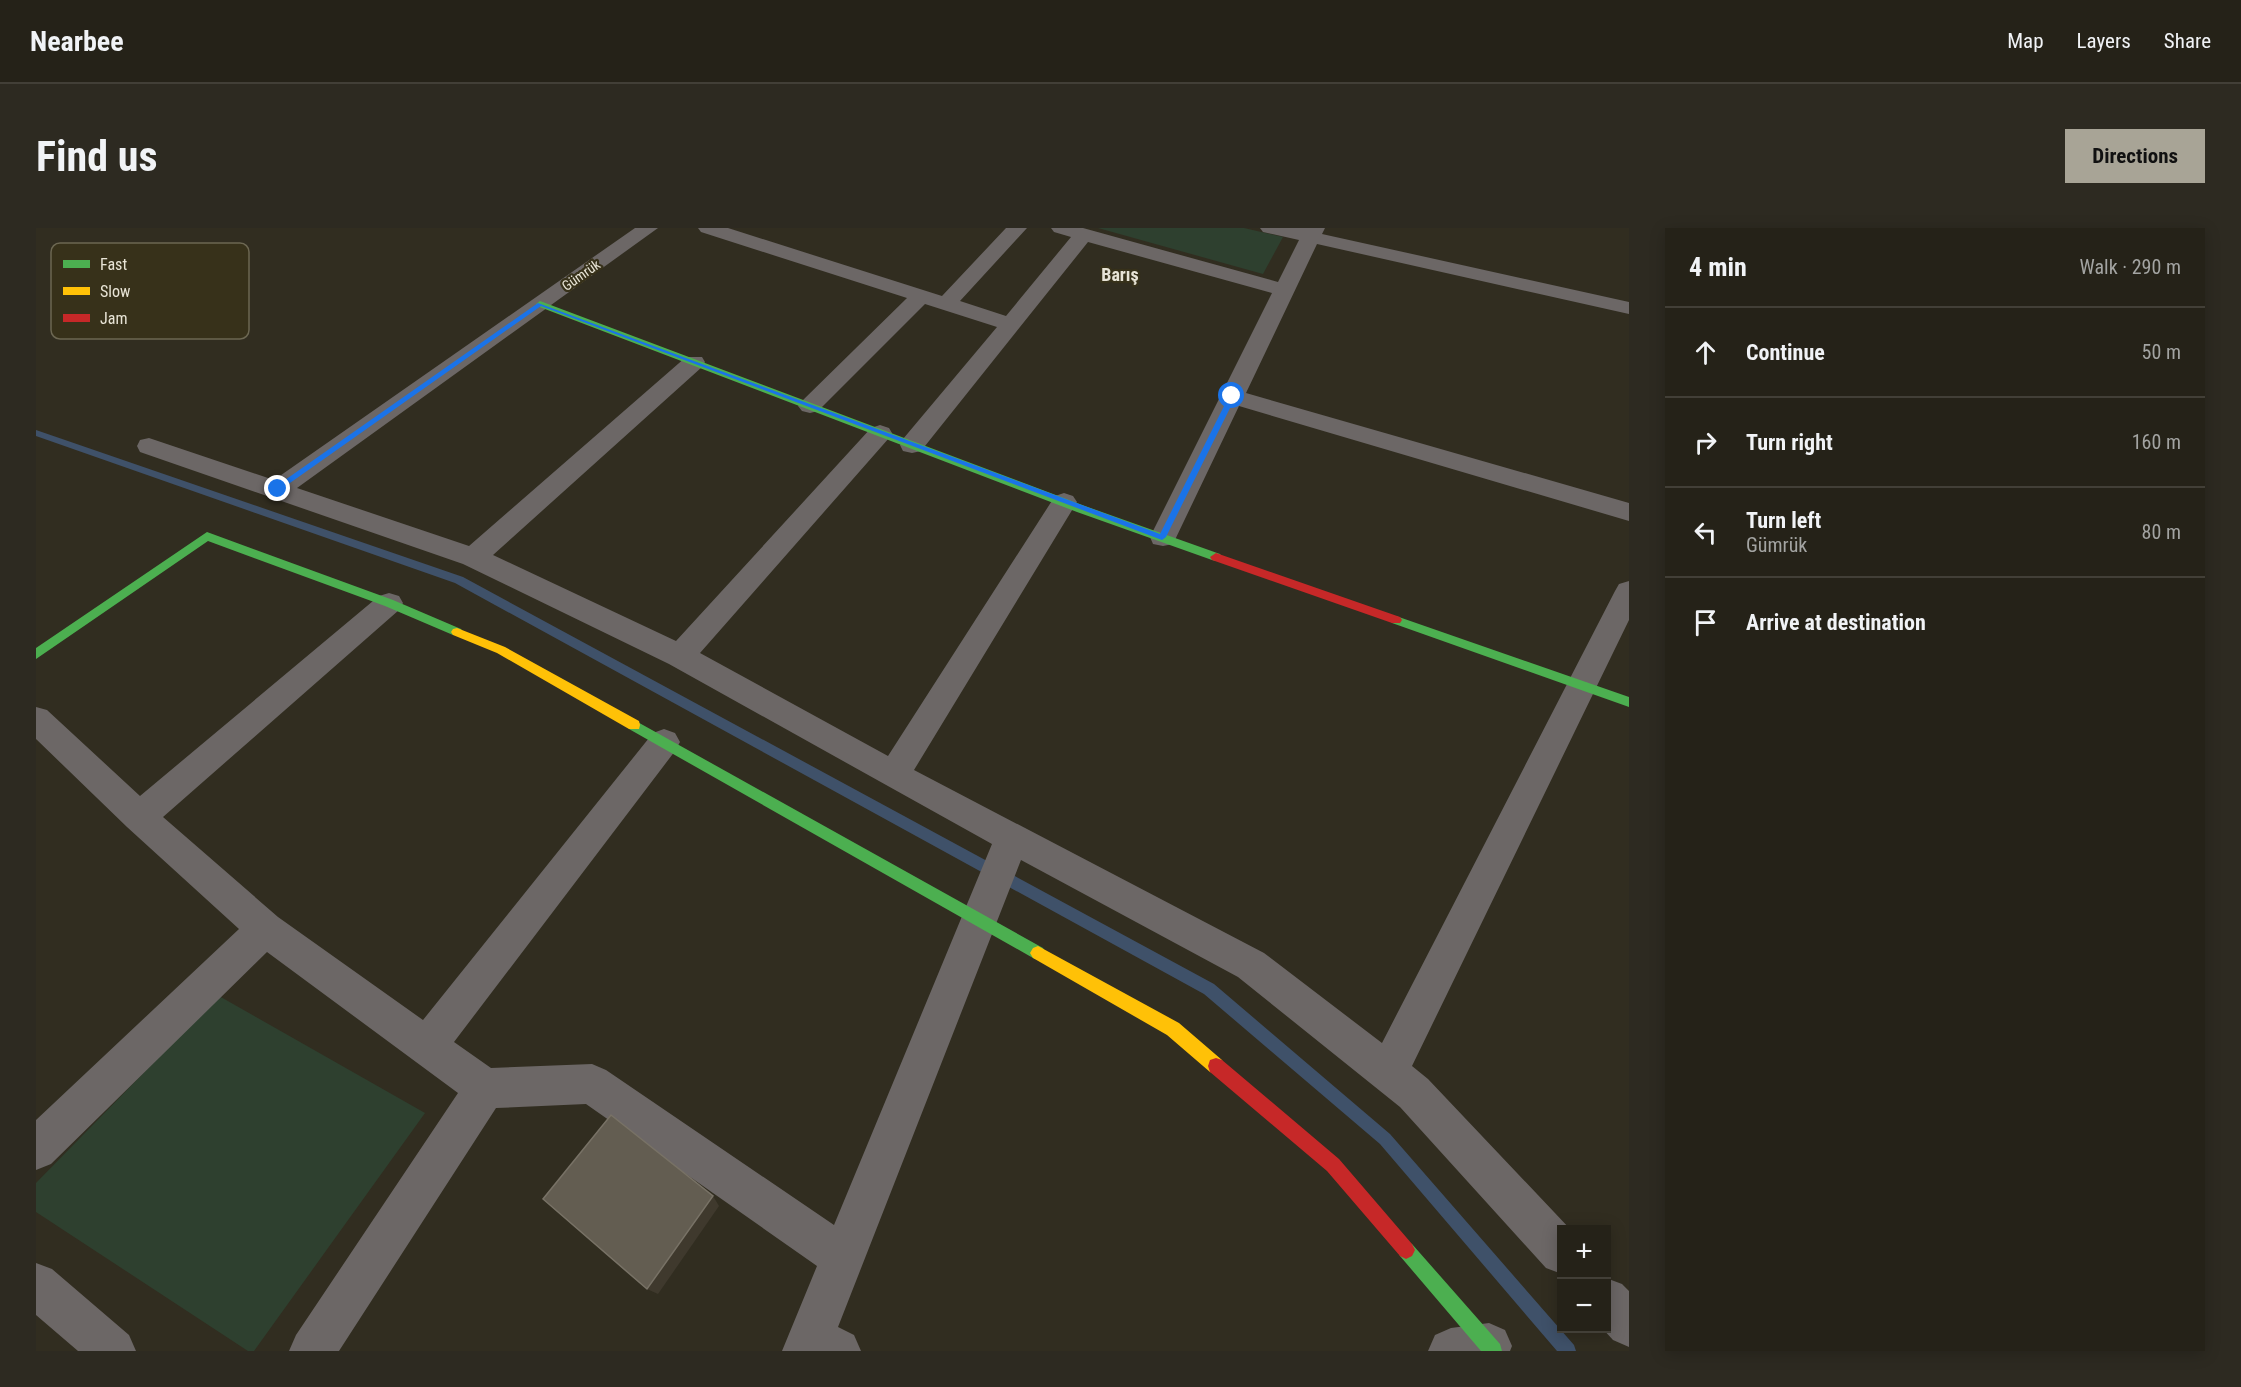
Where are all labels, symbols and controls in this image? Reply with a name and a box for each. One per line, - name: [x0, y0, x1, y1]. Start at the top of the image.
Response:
- text: Nearbee: [30, 25, 124, 58]
- text: Map: [2007, 29, 2044, 53]
- text: Layers: [2077, 29, 2131, 53]
- text: Share: [2164, 29, 2211, 53]
- button: Directions: [2065, 129, 2205, 183]
- text: Find us: [36, 132, 157, 181]
- legend: [51, 243, 249, 339]
- text: 4 min: [1689, 252, 1747, 282]
- text: Fast: [100, 255, 127, 274]
- text: Walk · 290 m: [2080, 255, 2181, 279]
- street label: Gümrük: [559, 256, 604, 294]
- district label: Barış: [1101, 264, 1139, 285]
- text: Slow: [100, 282, 130, 301]
- text: Jam: [100, 309, 127, 328]
- icon: ahead: [1689, 336, 1722, 369]
- text: Continue: [1746, 340, 1825, 365]
- text: 50 m: [2142, 340, 2181, 364]
- route start: [1218, 382, 1244, 408]
- icon: right: [1689, 426, 1722, 459]
- text: Turn right: [1746, 430, 1833, 455]
- text: 160 m: [2132, 430, 2181, 454]
- route end: [264, 475, 290, 501]
- text: Turn left: [1746, 508, 1821, 533]
- icon: left: [1689, 516, 1722, 549]
- text: 80 m: [2142, 520, 2181, 544]
- text: Gümrük: [1746, 533, 1807, 557]
- icon: arrive: [1689, 606, 1722, 639]
- text: Arrive at destination: [1746, 610, 1926, 635]
- map controls: [1557, 1225, 1611, 1333]
- button: +: [1557, 1225, 1611, 1279]
- button: −: [1557, 1279, 1611, 1333]

